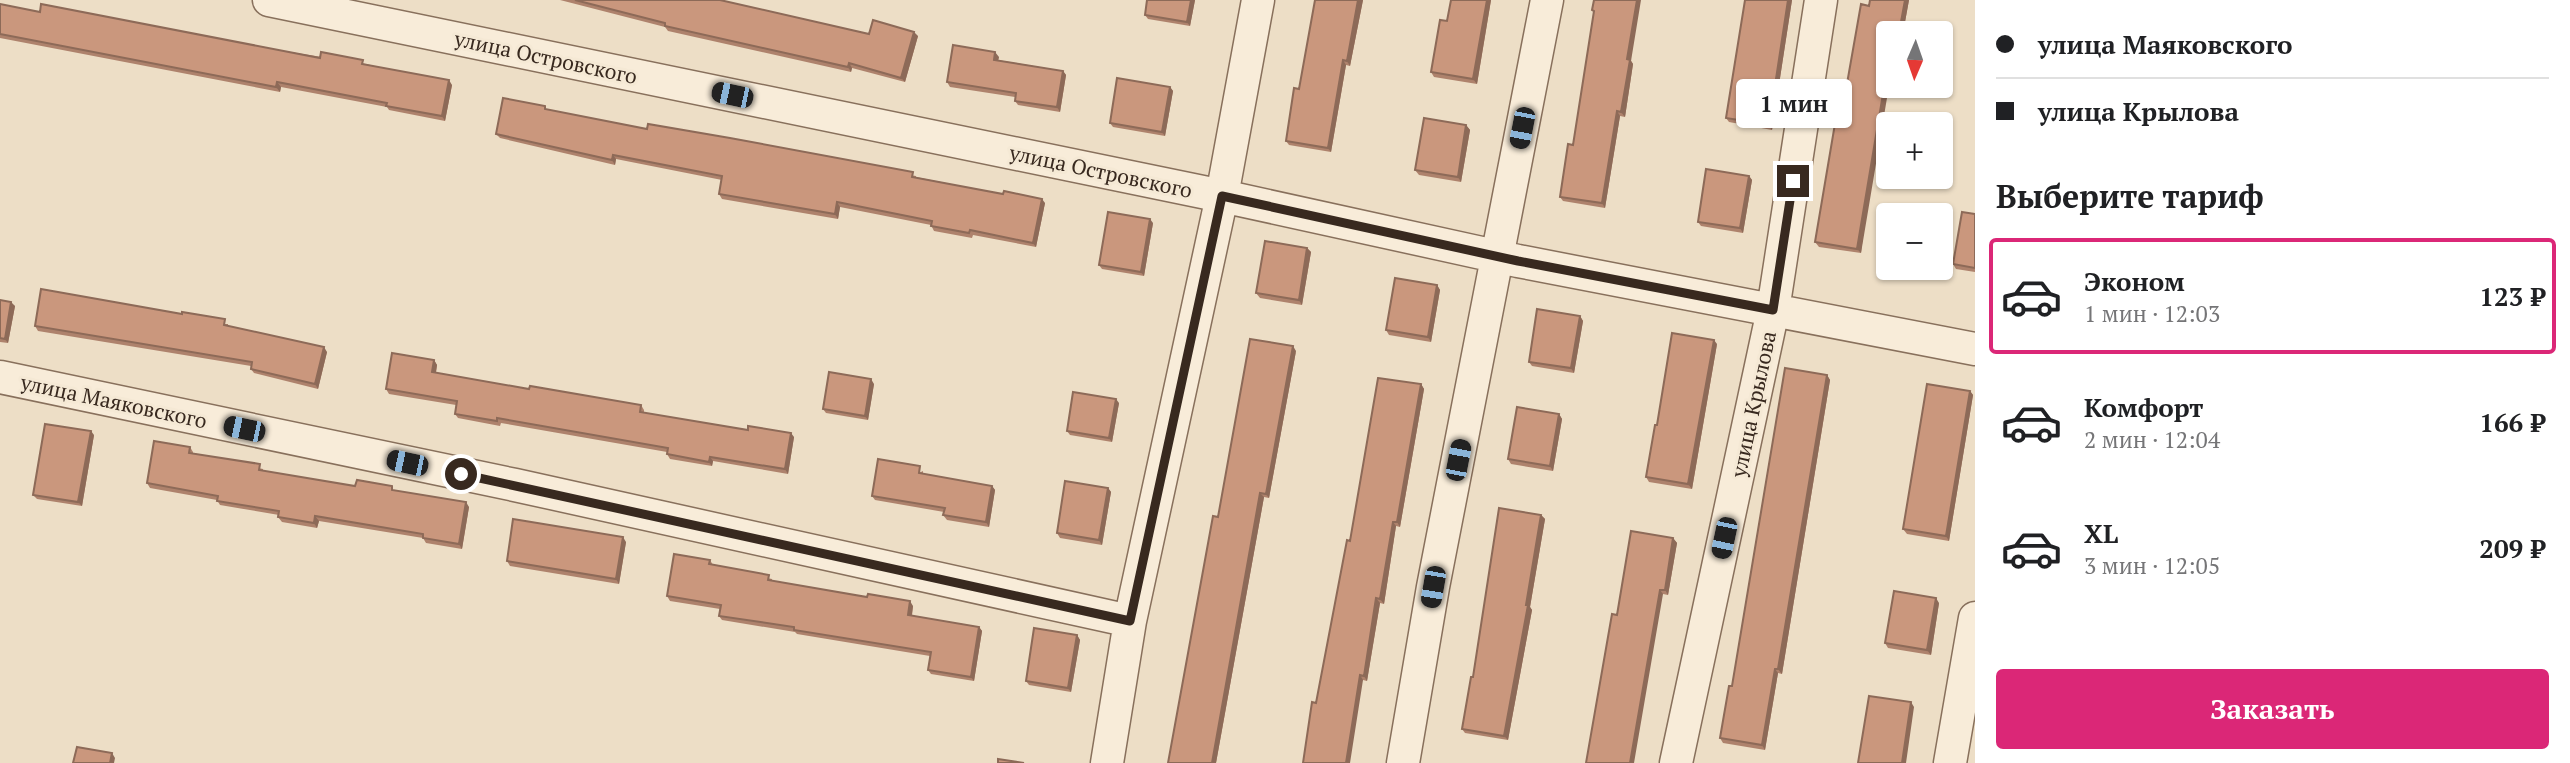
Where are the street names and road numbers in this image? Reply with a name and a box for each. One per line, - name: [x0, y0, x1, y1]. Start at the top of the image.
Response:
- street label: улица Островского: [451, 24, 640, 90]
- street label: улица Островского: [1006, 138, 1195, 204]
- street label: улица Крылова: [1724, 328, 1782, 481]
- street label: улица Маяковского: [17, 367, 210, 434]

